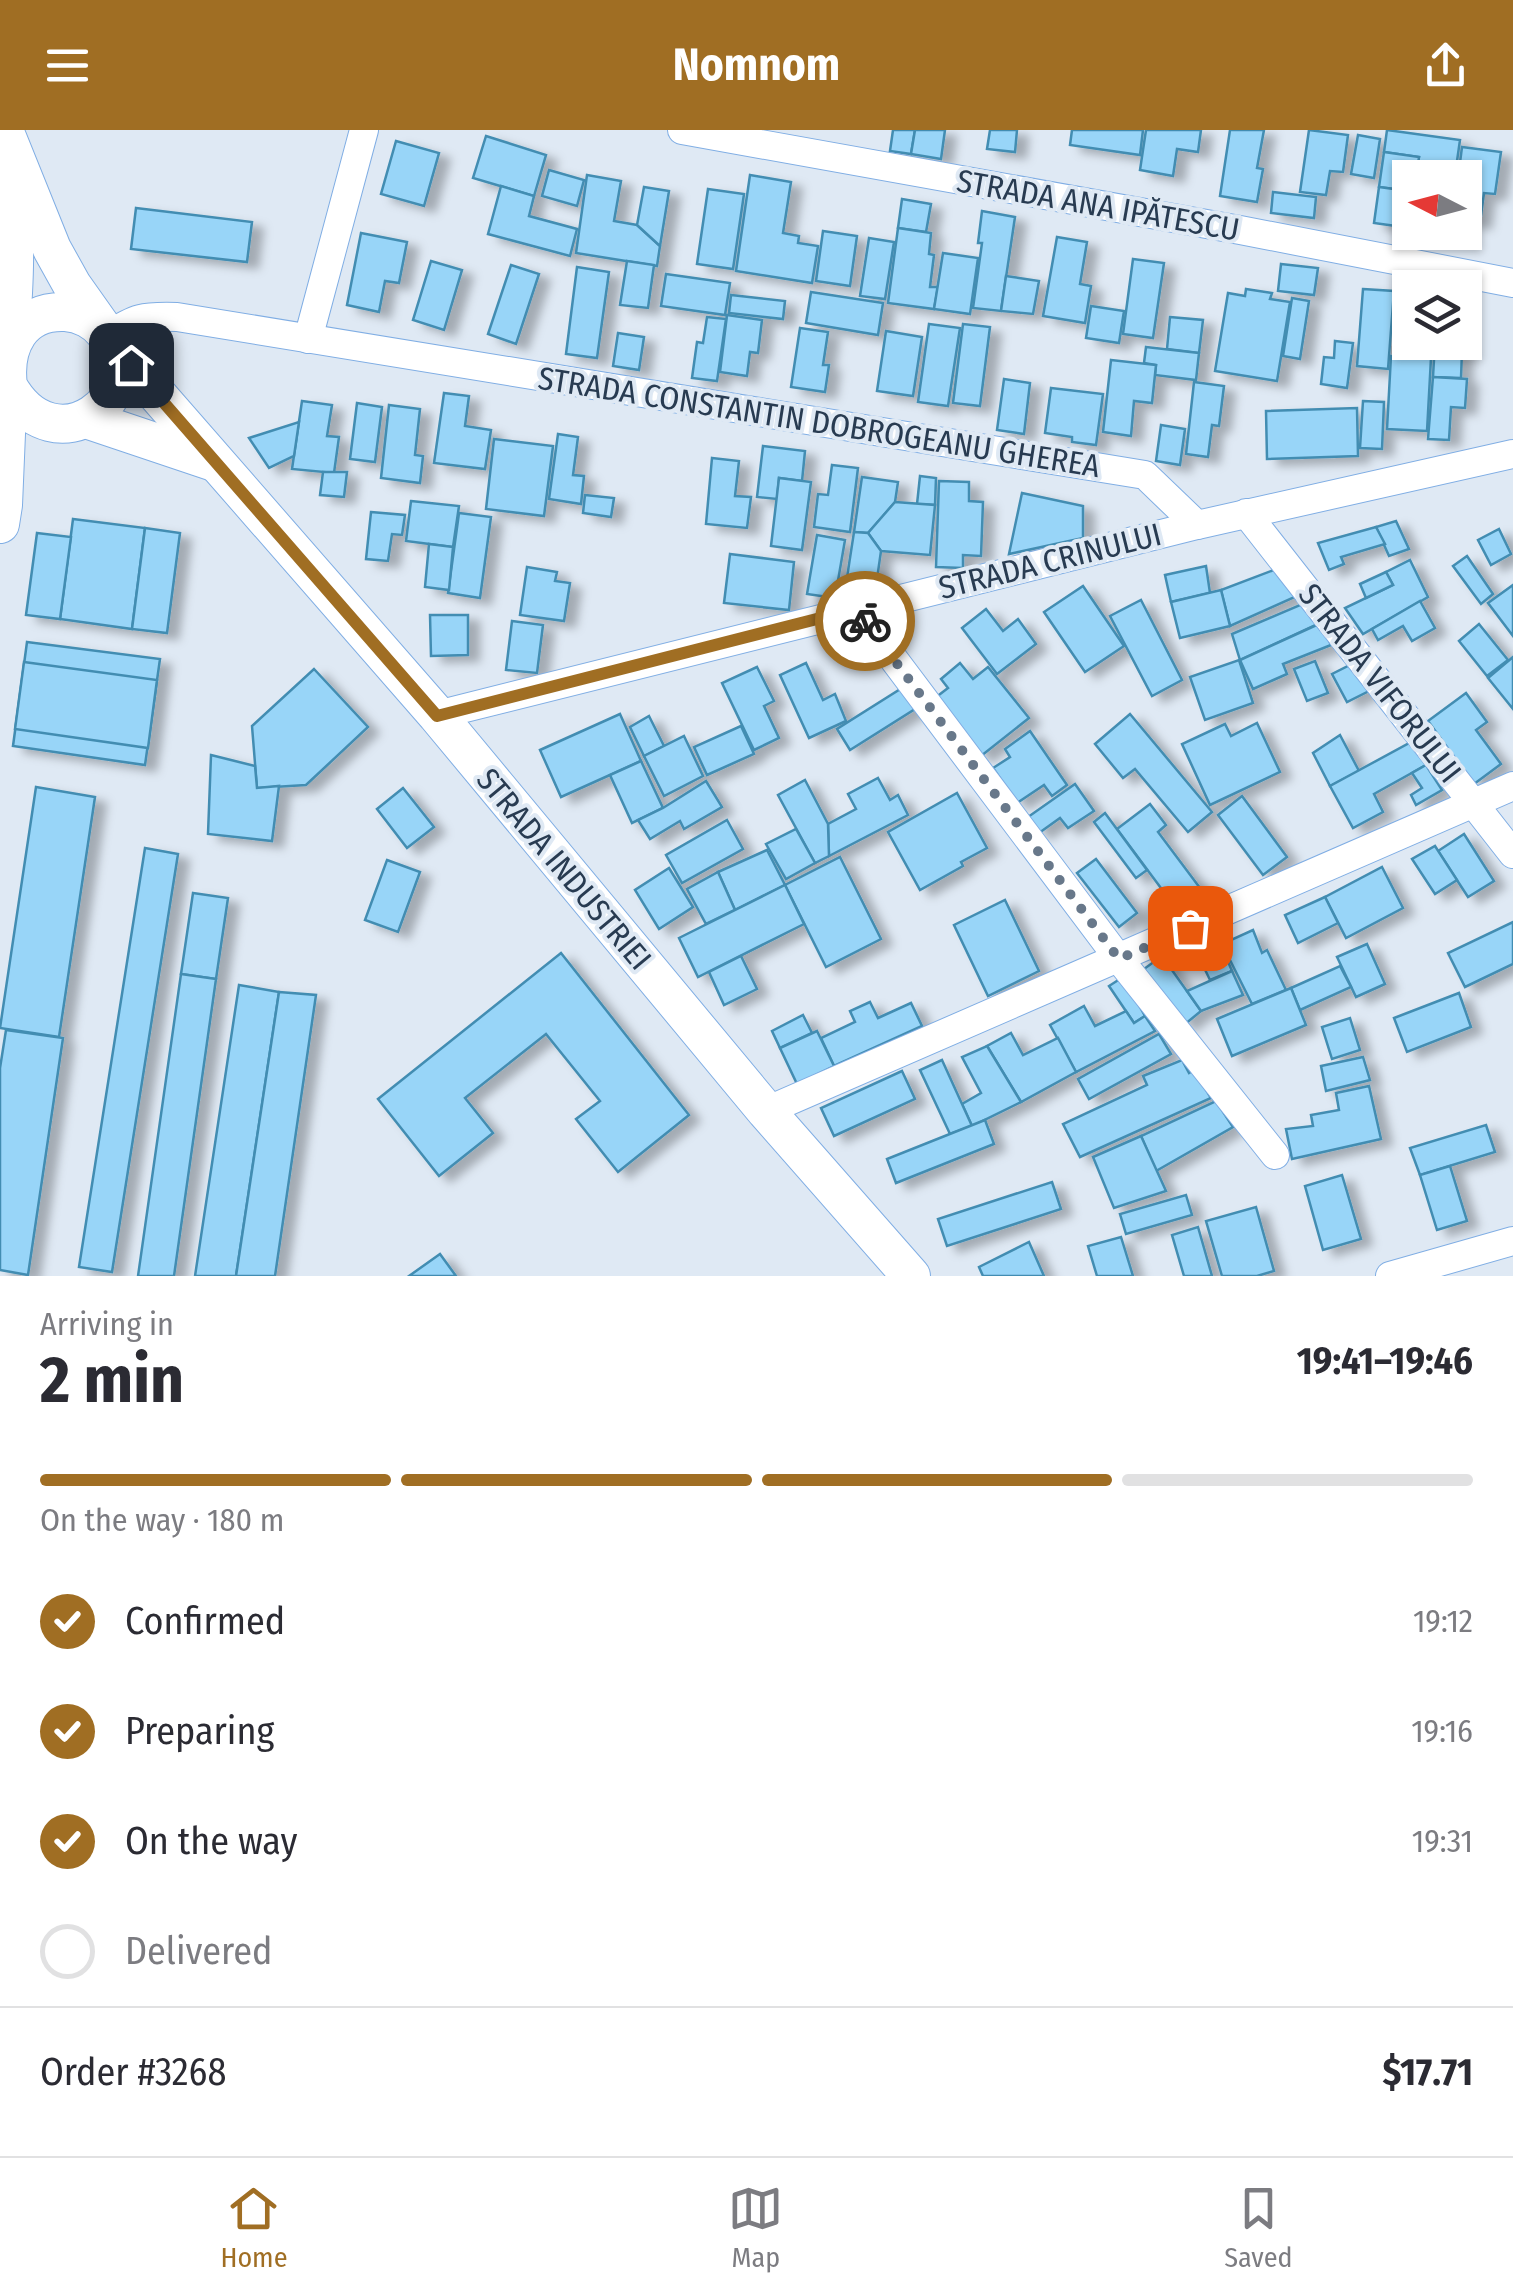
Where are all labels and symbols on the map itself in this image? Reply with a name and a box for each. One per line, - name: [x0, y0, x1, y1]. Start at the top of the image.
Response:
- north arrow: [1392, 160, 1482, 250]
- street label: STRADA ANA IPĂTESCU: [954, 161, 1242, 249]
- pin: [89, 323, 174, 408]
- street label: STRADA CONSTANTIN DOBROGEANU GHEREA: [535, 359, 1103, 485]
- street label: STRADA CRINULUI: [935, 515, 1165, 607]
- courier: [815, 571, 915, 671]
- street label: STRADA VIFORULUI: [1291, 576, 1469, 790]
- street label: STRADA INDUSTRIEI: [469, 761, 659, 977]
- pin: [1148, 886, 1233, 971]

